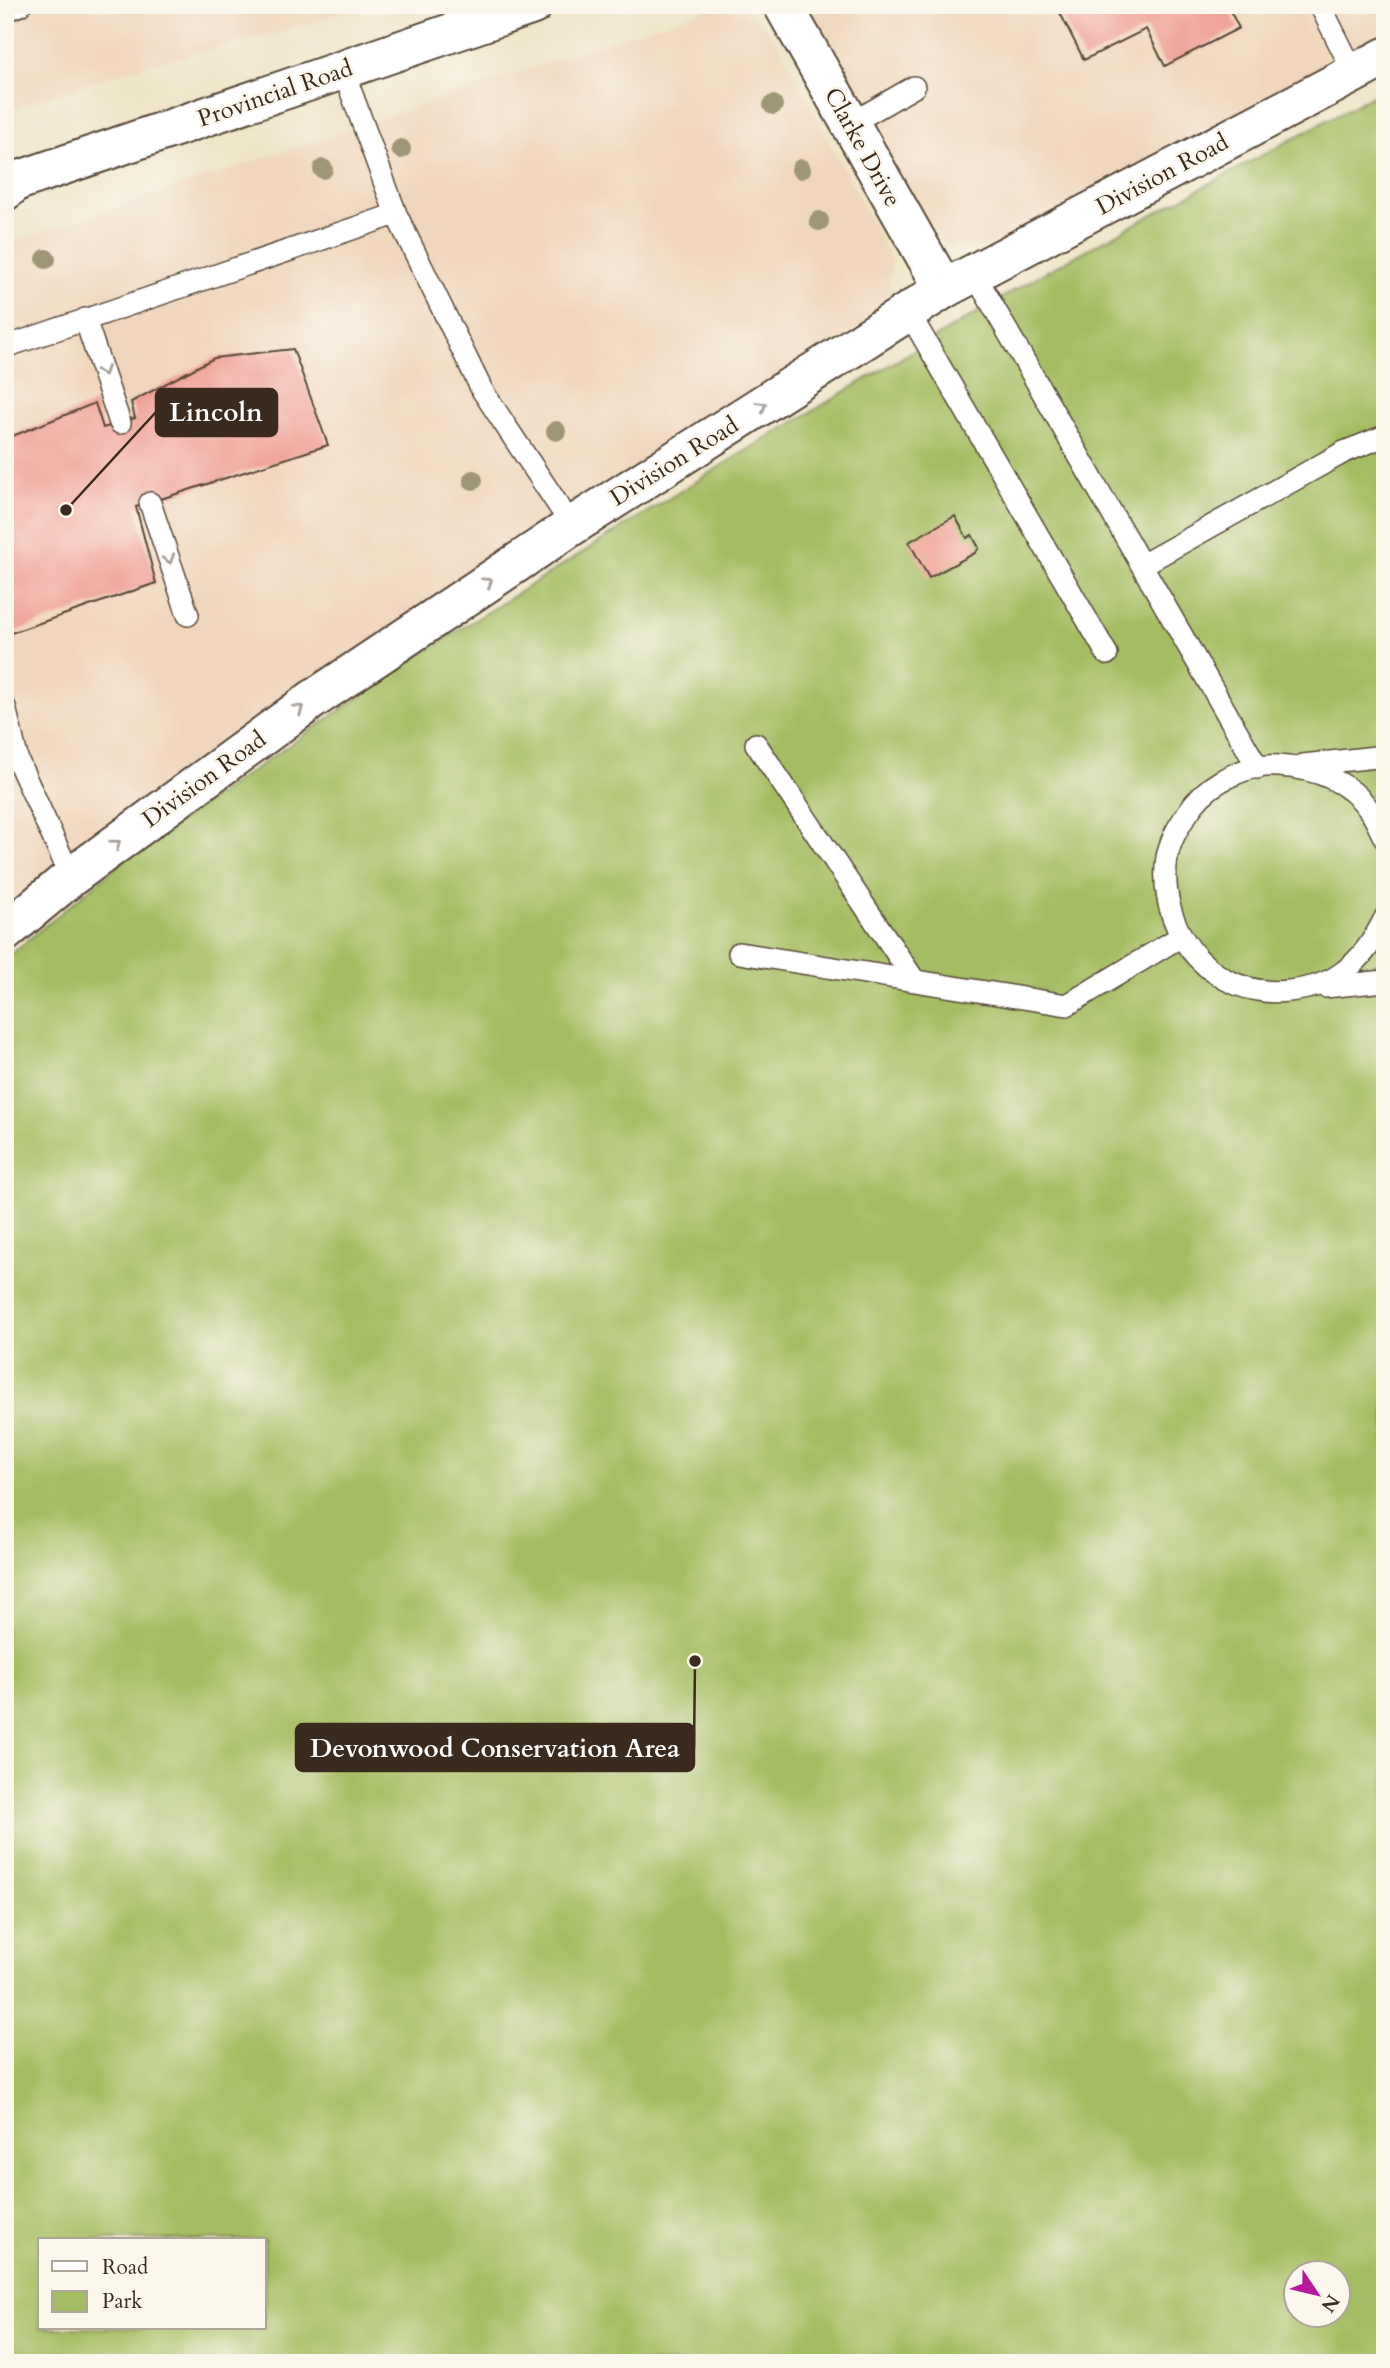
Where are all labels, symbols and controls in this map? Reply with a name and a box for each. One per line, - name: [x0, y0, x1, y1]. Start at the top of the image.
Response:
- street label: Provincial Road: [193, 51, 357, 135]
- street label: Clarke Drive: [816, 82, 909, 213]
- street label: Division Road: [1090, 126, 1235, 223]
- one-way arrow: [94, 365, 109, 377]
- callout: Lincoln: [156, 389, 277, 436]
- text: Lincoln: [169, 395, 263, 430]
- one-way arrow: [754, 401, 767, 414]
- street label: Division Road: [604, 409, 745, 514]
- one-way arrow: [161, 552, 175, 564]
- one-way arrow: [480, 577, 493, 590]
- one-way arrow: [291, 704, 304, 717]
- street label: Division Road: [136, 723, 273, 836]
- one-way arrow: [108, 839, 121, 852]
- callout: Devonwood Conservation Area: [296, 1724, 694, 1771]
- text: Devonwood Conservation Area: [310, 1731, 680, 1766]
- legend: [38, 2238, 266, 2330]
- text: Road: [102, 2253, 148, 2282]
- north arrow: [1282, 2260, 1352, 2330]
- text: Park: [102, 2287, 143, 2316]
- text: N: [1314, 2289, 1345, 2318]

